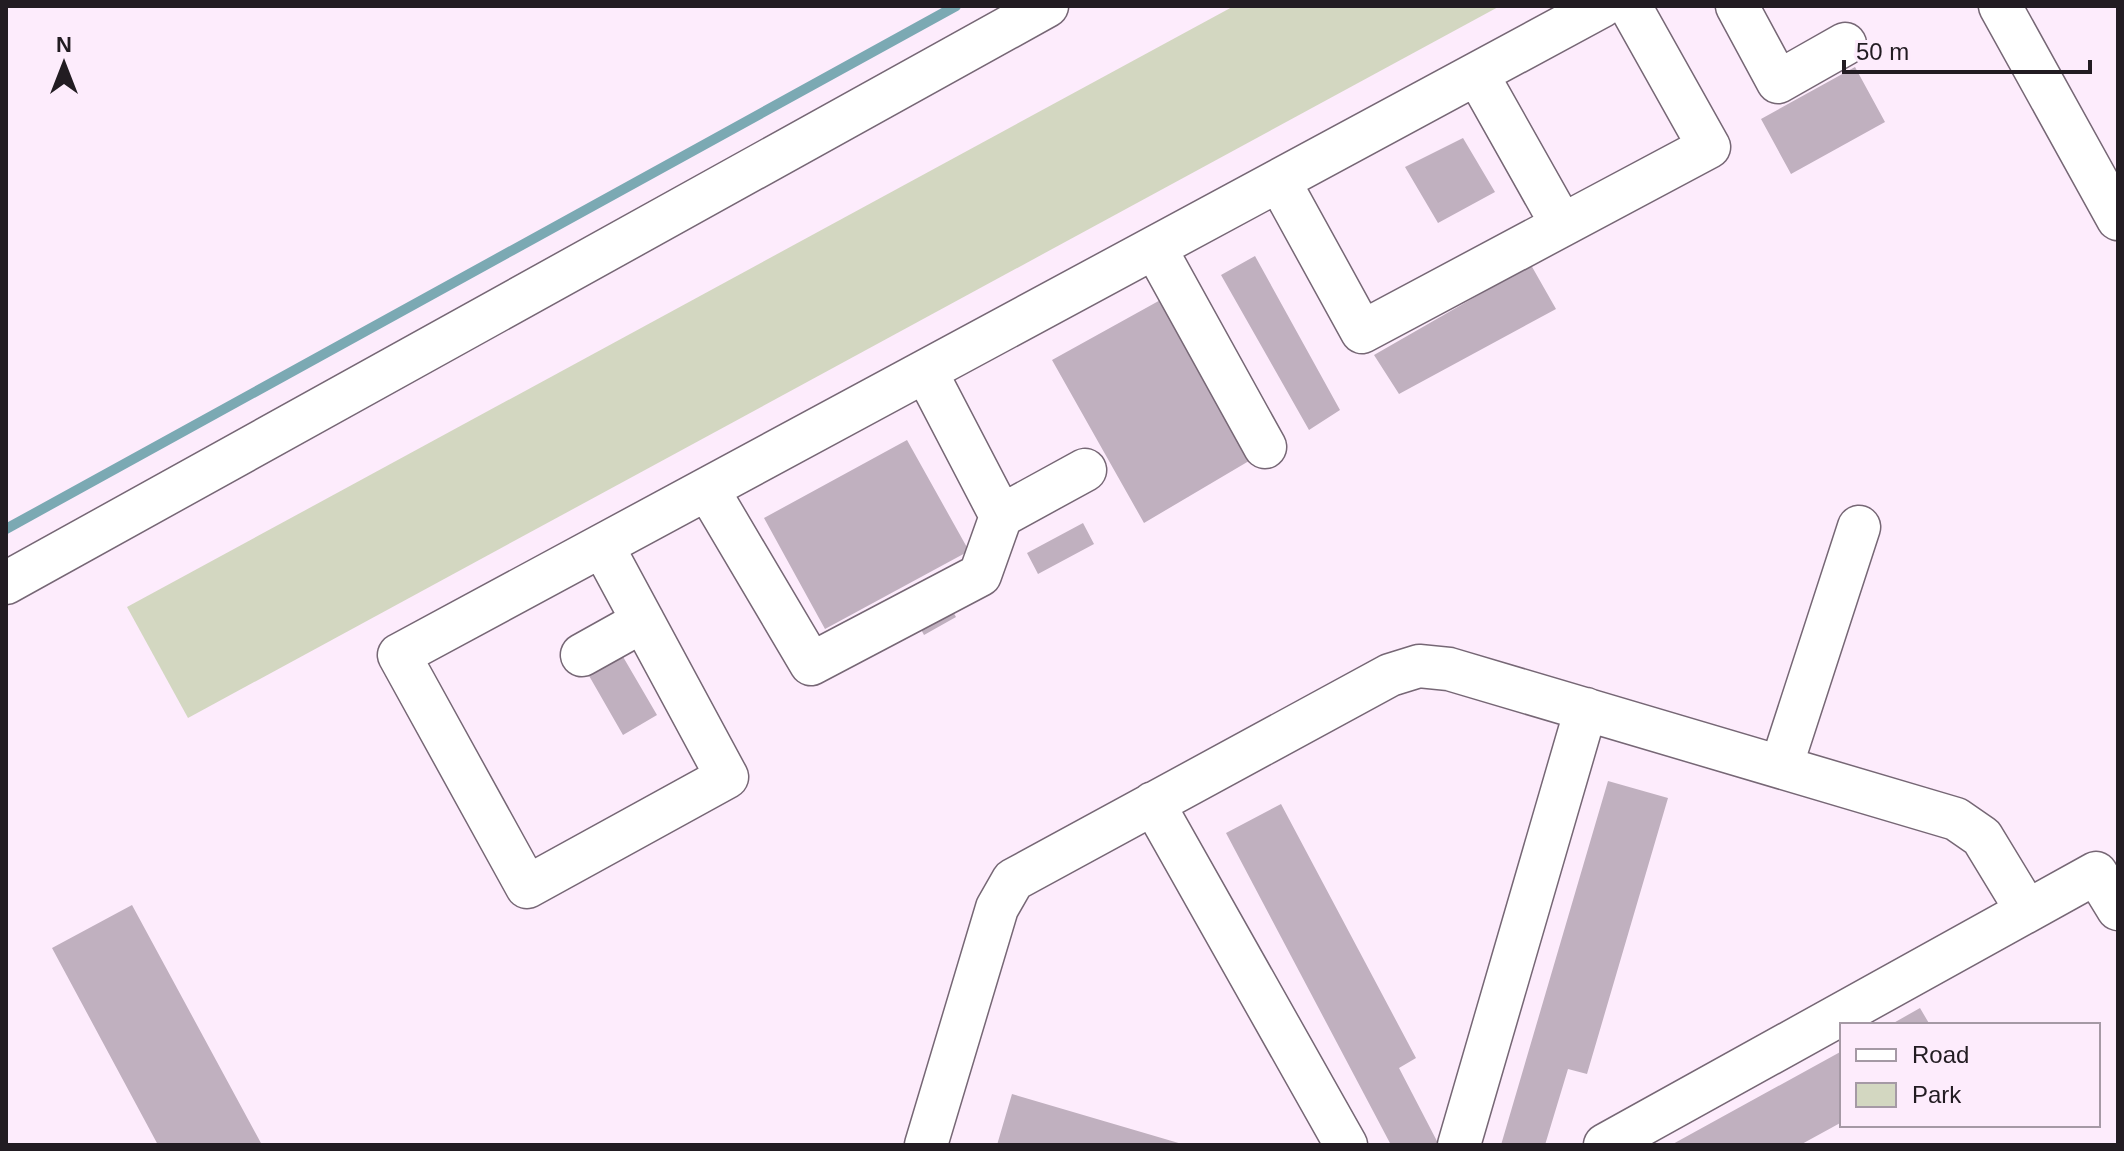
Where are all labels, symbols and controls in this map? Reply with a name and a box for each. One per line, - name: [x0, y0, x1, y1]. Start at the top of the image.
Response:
- north arrow: [24, 24, 104, 104]
- scale bar: [1844, 24, 2090, 74]
- text: N: [56, 32, 72, 57]
- text: 50 m: [1856, 38, 1909, 65]
- legend: [1840, 1023, 2100, 1127]
- text: Road: [1912, 1041, 1969, 1068]
- text: Park: [1912, 1081, 1962, 1108]

